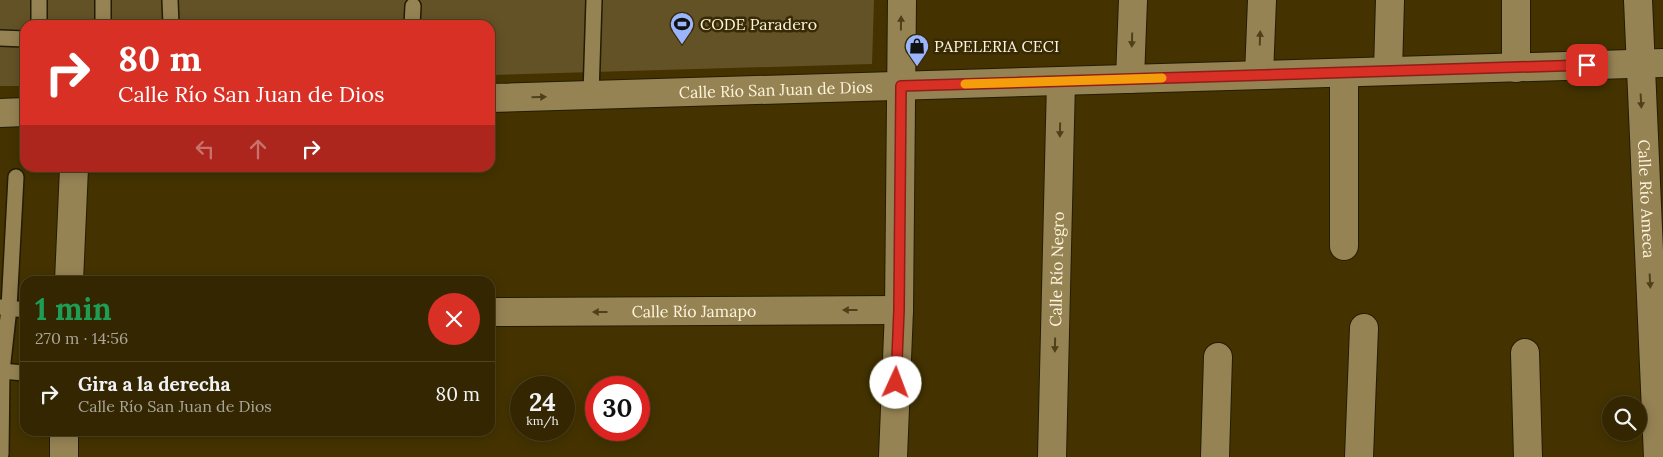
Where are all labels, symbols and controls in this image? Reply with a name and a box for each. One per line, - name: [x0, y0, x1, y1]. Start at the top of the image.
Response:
- sports icon: CODE Paradero: [669, 11, 695, 45]
- place label: CODE Paradero: [700, 14, 817, 34]
- one-way arrow: [897, 15, 905, 31]
- one-way arrow: [1257, 29, 1265, 45]
- one-way arrow: [1127, 32, 1135, 48]
- shop icon: PAPELERIA CECI: [904, 33, 930, 67]
- text: 80 m: [118, 36, 202, 81]
- place label: PAPELERIA CECI: [934, 36, 1059, 56]
- icon: right: [35, 40, 100, 105]
- pin: [1566, 44, 1608, 86]
- icon: arrive: [1573, 51, 1601, 79]
- street label: Calle Río San Juan de Dios: [679, 77, 873, 102]
- text: Calle Río San Juan de Dios: [118, 80, 384, 108]
- one-way arrow: [531, 93, 547, 101]
- one-way arrow: [1638, 93, 1646, 109]
- one-way arrow: [1056, 122, 1064, 138]
- icon: left: [191, 135, 219, 163]
- icon: ahead: [244, 135, 272, 163]
- icon: right: [297, 135, 325, 163]
- street label: Calle Río Ameca: [1634, 139, 1659, 259]
- street label: Calle Río Negro: [1045, 211, 1068, 327]
- one-way arrow: [1646, 273, 1654, 289]
- text: 1 min: [35, 290, 112, 328]
- button: close: [428, 293, 480, 345]
- street label: Calle Río Jamapo: [632, 301, 756, 321]
- one-way arrow: [842, 306, 858, 314]
- one-way arrow: [592, 308, 608, 316]
- text: 270 m · 14:56: [35, 328, 128, 348]
- one-way arrow: [1051, 337, 1059, 353]
- position arrow: [869, 356, 921, 408]
- text: Gira a la derecha: [78, 372, 231, 396]
- speed limit sign: 30: [585, 376, 650, 441]
- icon: right: [35, 380, 63, 408]
- text: 80 m: [436, 382, 480, 406]
- text: 24: [529, 386, 556, 418]
- text: Calle Río San Juan de Dios: [78, 396, 272, 416]
- map controls: [1602, 396, 1647, 441]
- button: search: [1602, 396, 1647, 441]
- text: km/h: [526, 413, 559, 428]

